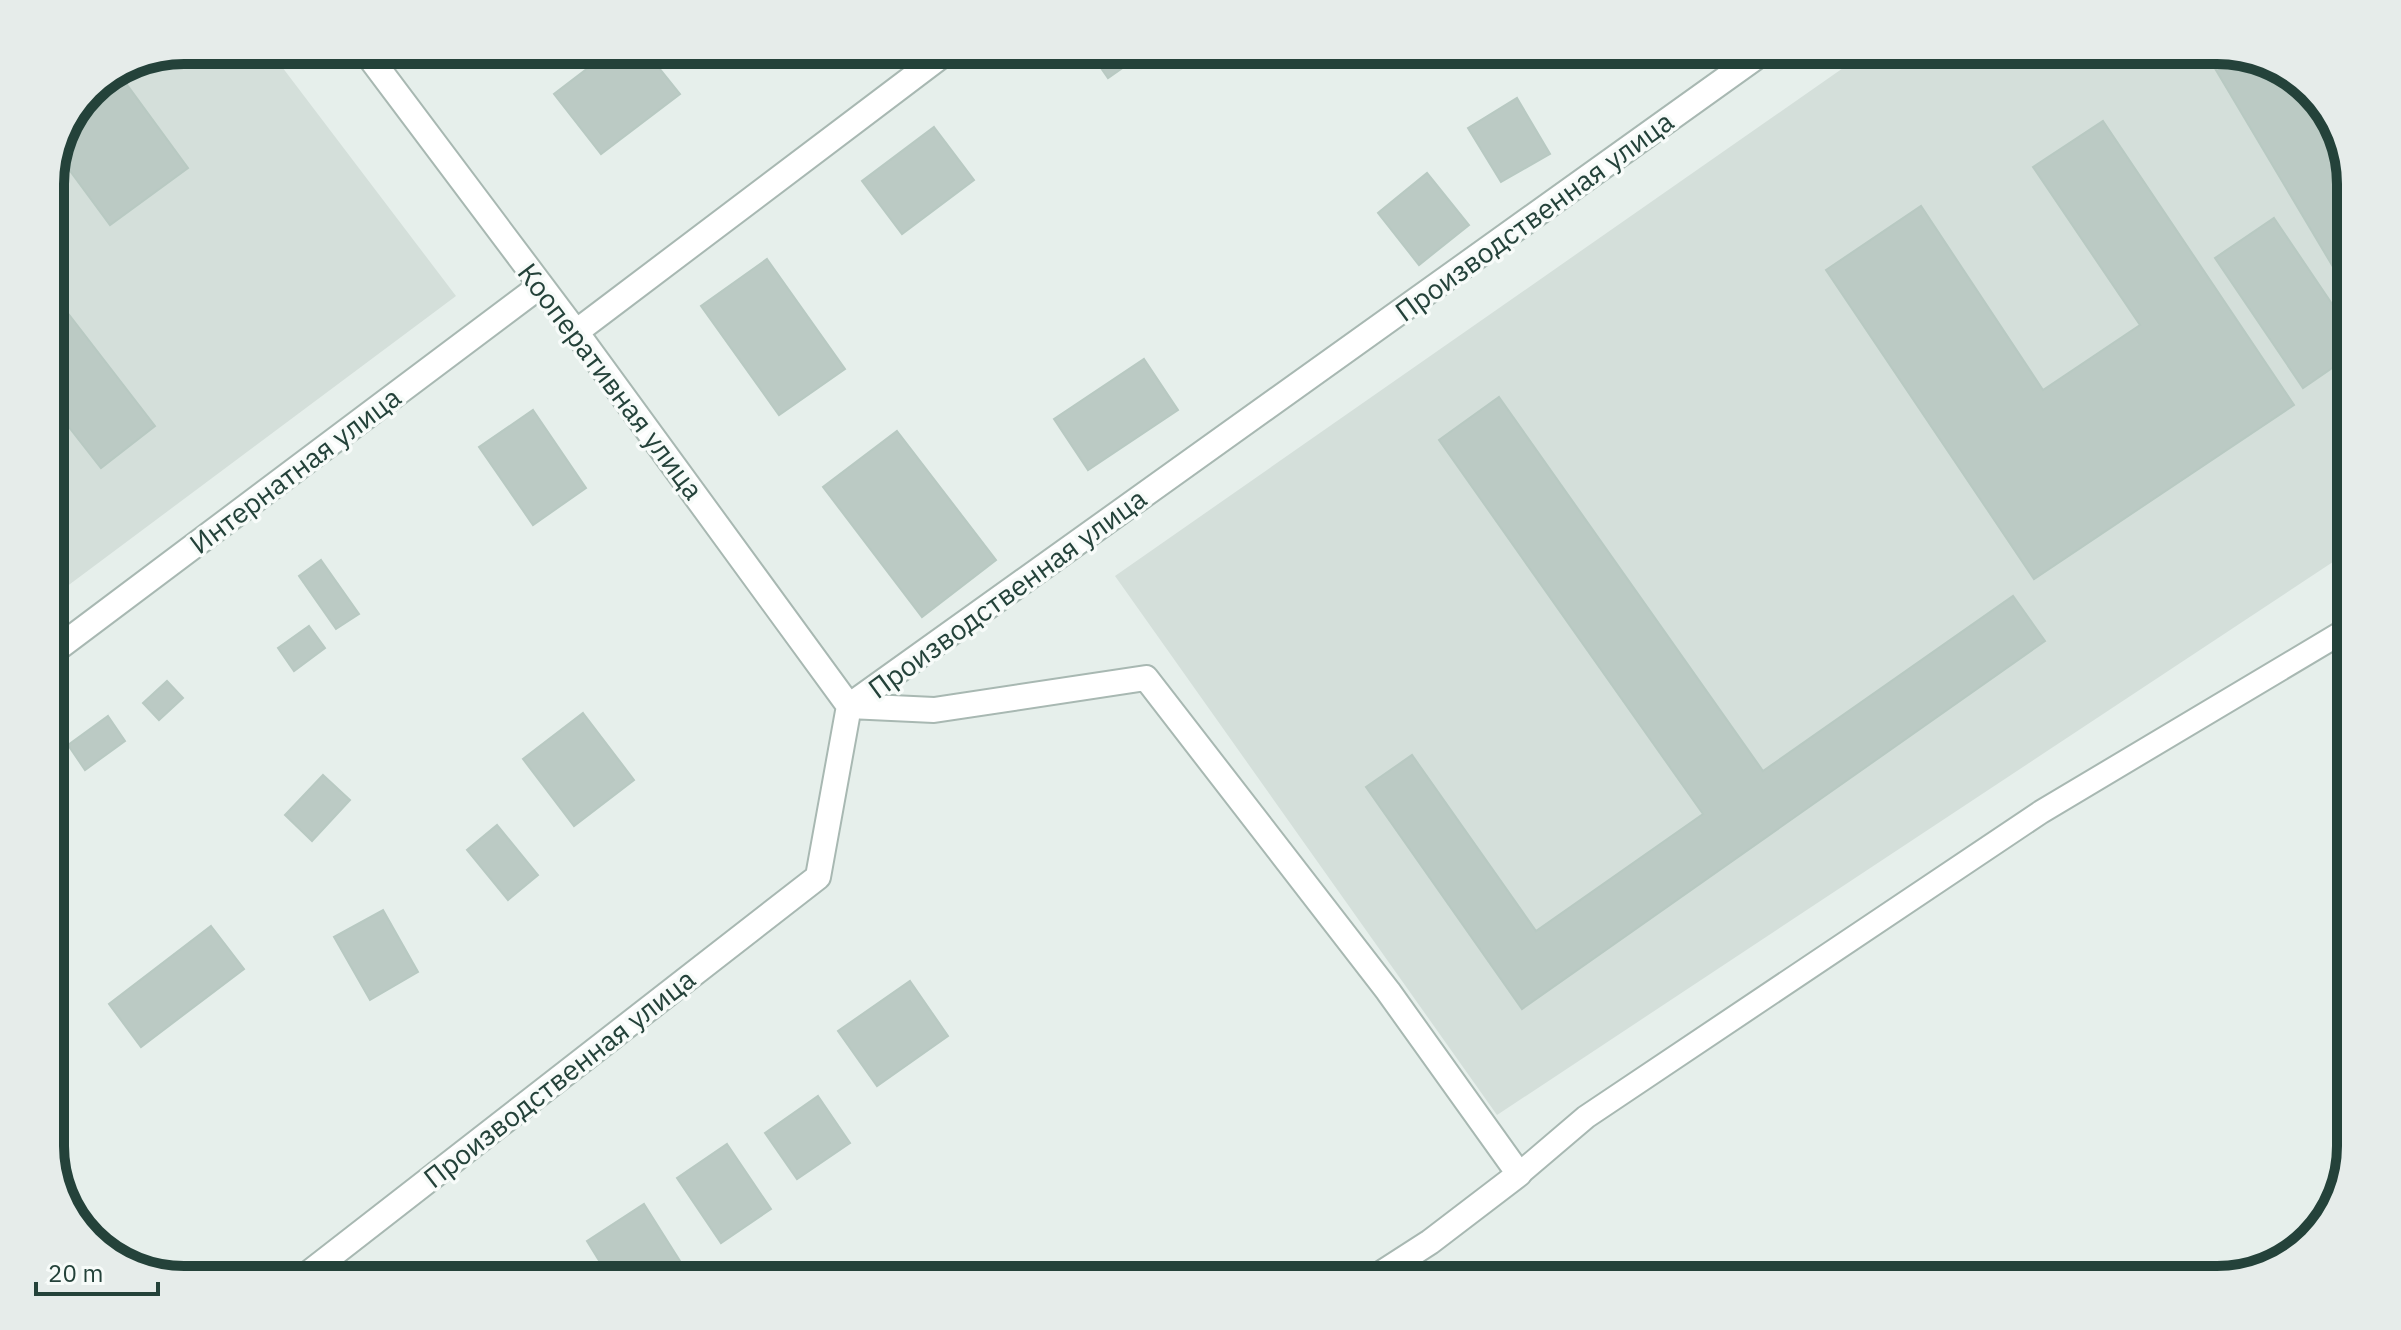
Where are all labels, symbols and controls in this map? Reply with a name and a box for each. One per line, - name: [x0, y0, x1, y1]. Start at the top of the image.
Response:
- street label: Производственная улица: [1388, 102, 1681, 329]
- street label: Кооперативная улица: [510, 255, 712, 507]
- street label: Интернатная улица: [182, 378, 408, 562]
- street label: Производственная улица: [861, 479, 1154, 706]
- street label: Производственная улица: [416, 960, 703, 1196]
- scale bar: [36, 1246, 158, 1296]
- text: 20 m: [48, 1257, 103, 1289]

